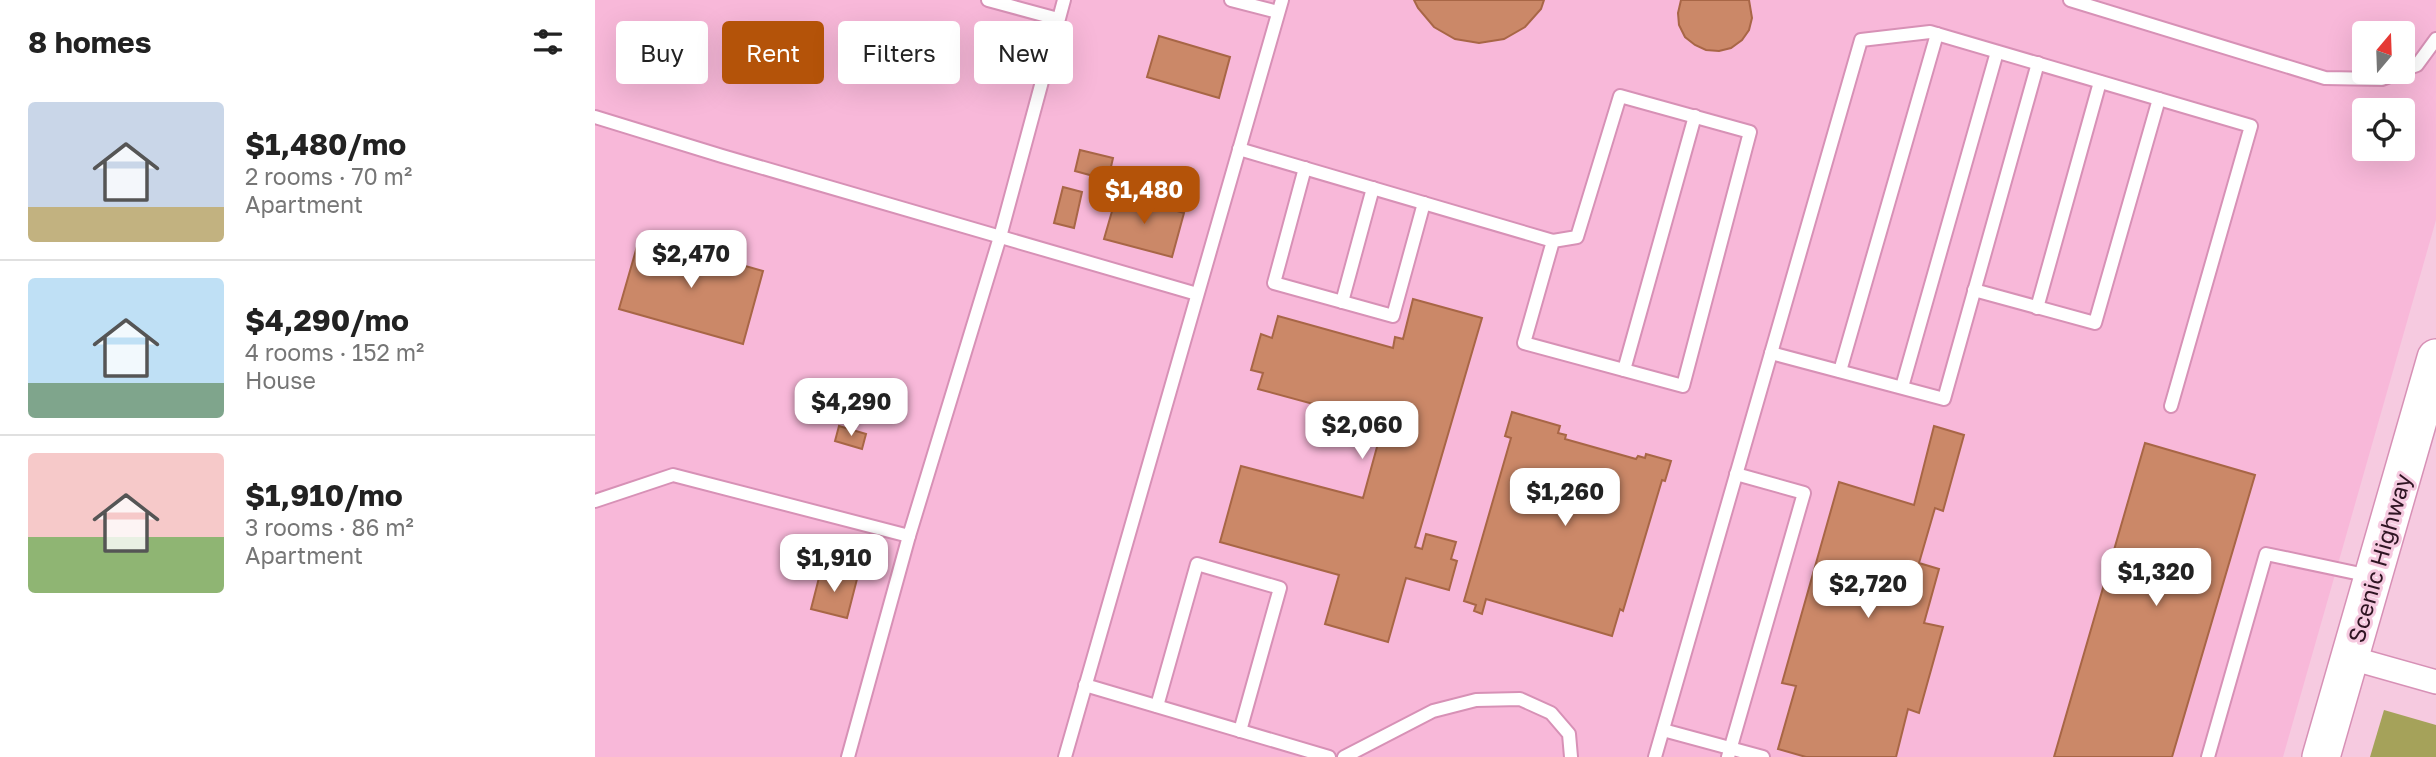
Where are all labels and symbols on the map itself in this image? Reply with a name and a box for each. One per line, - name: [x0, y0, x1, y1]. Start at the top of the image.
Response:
- north arrow: [2352, 21, 2415, 84]
- pin: $1,480: [1087, 166, 1201, 226]
- pin: $2,470: [634, 230, 748, 290]
- pin: $4,290: [794, 378, 908, 438]
- pin: $2,060: [1305, 402, 1419, 461]
- pin: $1,260: [1508, 468, 1622, 528]
- street label: Scenic Highway: [2341, 470, 2417, 646]
- pin: $1,910: [777, 534, 891, 594]
- pin: $1,320: [2099, 548, 2213, 608]
- pin: $2,720: [1811, 560, 1925, 620]

